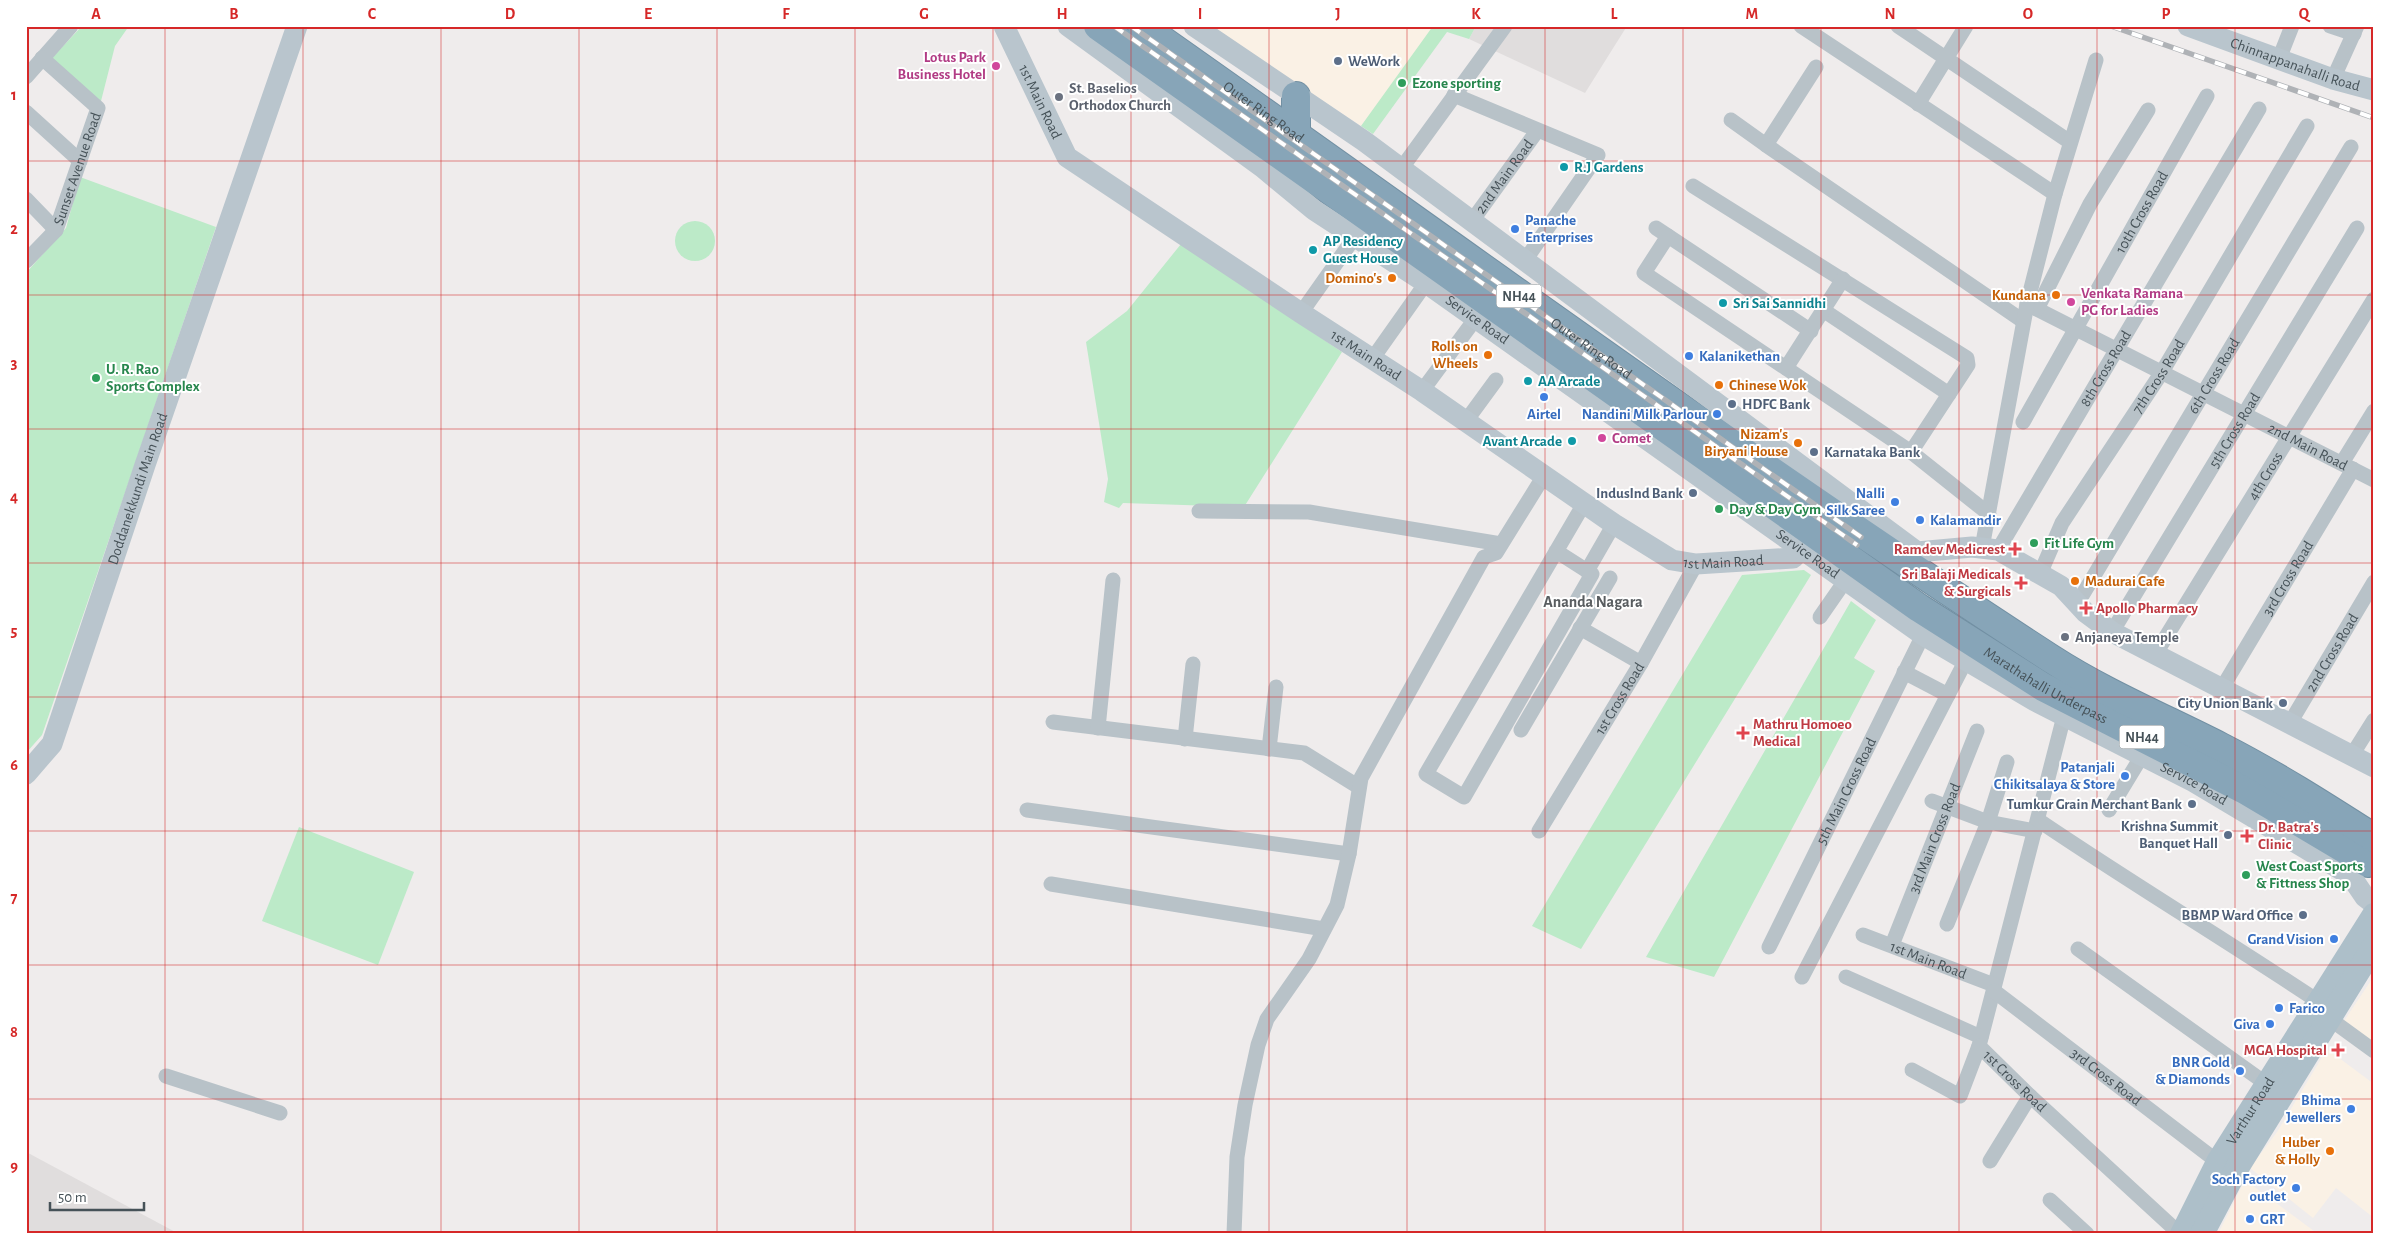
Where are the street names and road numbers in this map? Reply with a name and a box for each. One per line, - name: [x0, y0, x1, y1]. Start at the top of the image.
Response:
- street label: Chinnappanahalli Road: [2228, 35, 2362, 94]
- street label: 1st Main Road: [1016, 62, 1064, 142]
- street label: Outer Ring Road: [1220, 79, 1307, 146]
- street label: Sunset Avenue Road: [51, 110, 104, 227]
- street label: 2nd Main Road: [1473, 137, 1536, 216]
- street label: 10th Cross Road: [2113, 169, 2171, 256]
- road number: NH44: [1496, 284, 1542, 308]
- street label: Service Road: [1443, 292, 1512, 347]
- street label: Outer Ring Road: [1548, 315, 1635, 382]
- street label: 1st Main Road: [1328, 327, 1404, 384]
- street label: 8th Cross Road: [2078, 328, 2134, 409]
- street label: 6th Cross Road: [2186, 335, 2243, 417]
- street label: 7th Cross Road: [2130, 337, 2188, 416]
- street label: 5th Cross Road: [2206, 390, 2263, 471]
- street label: Doddanekkundi Main Road: [105, 411, 171, 567]
- street label: 2nd Main Road: [2265, 421, 2350, 473]
- street label: 4th Cross: [2245, 450, 2286, 503]
- street label: Service Road: [1773, 526, 1842, 581]
- street label: 3rd Cross Road: [2260, 538, 2316, 619]
- street label: 1st Main Road: [1682, 553, 1764, 572]
- street label: 2nd Cross Road: [2303, 611, 2361, 694]
- street label: Marathahalli Underpass: [1981, 644, 2110, 727]
- street label: 1st Cross Road: [1592, 660, 1647, 737]
- road number: NH44: [2120, 726, 2164, 749]
- street label: 5th Main Cross Road: [1814, 735, 1879, 847]
- street label: Service Road: [2158, 759, 2230, 808]
- street label: 3rd Main Cross Road: [1906, 781, 1964, 895]
- street label: 1st Main Road: [1888, 939, 1969, 982]
- street label: 3rd Cross Road: [2068, 1045, 2144, 1109]
- street label: 1st Cross Road: [1980, 1048, 2049, 1115]
- street label: Varthur Road: [2224, 1075, 2278, 1148]

